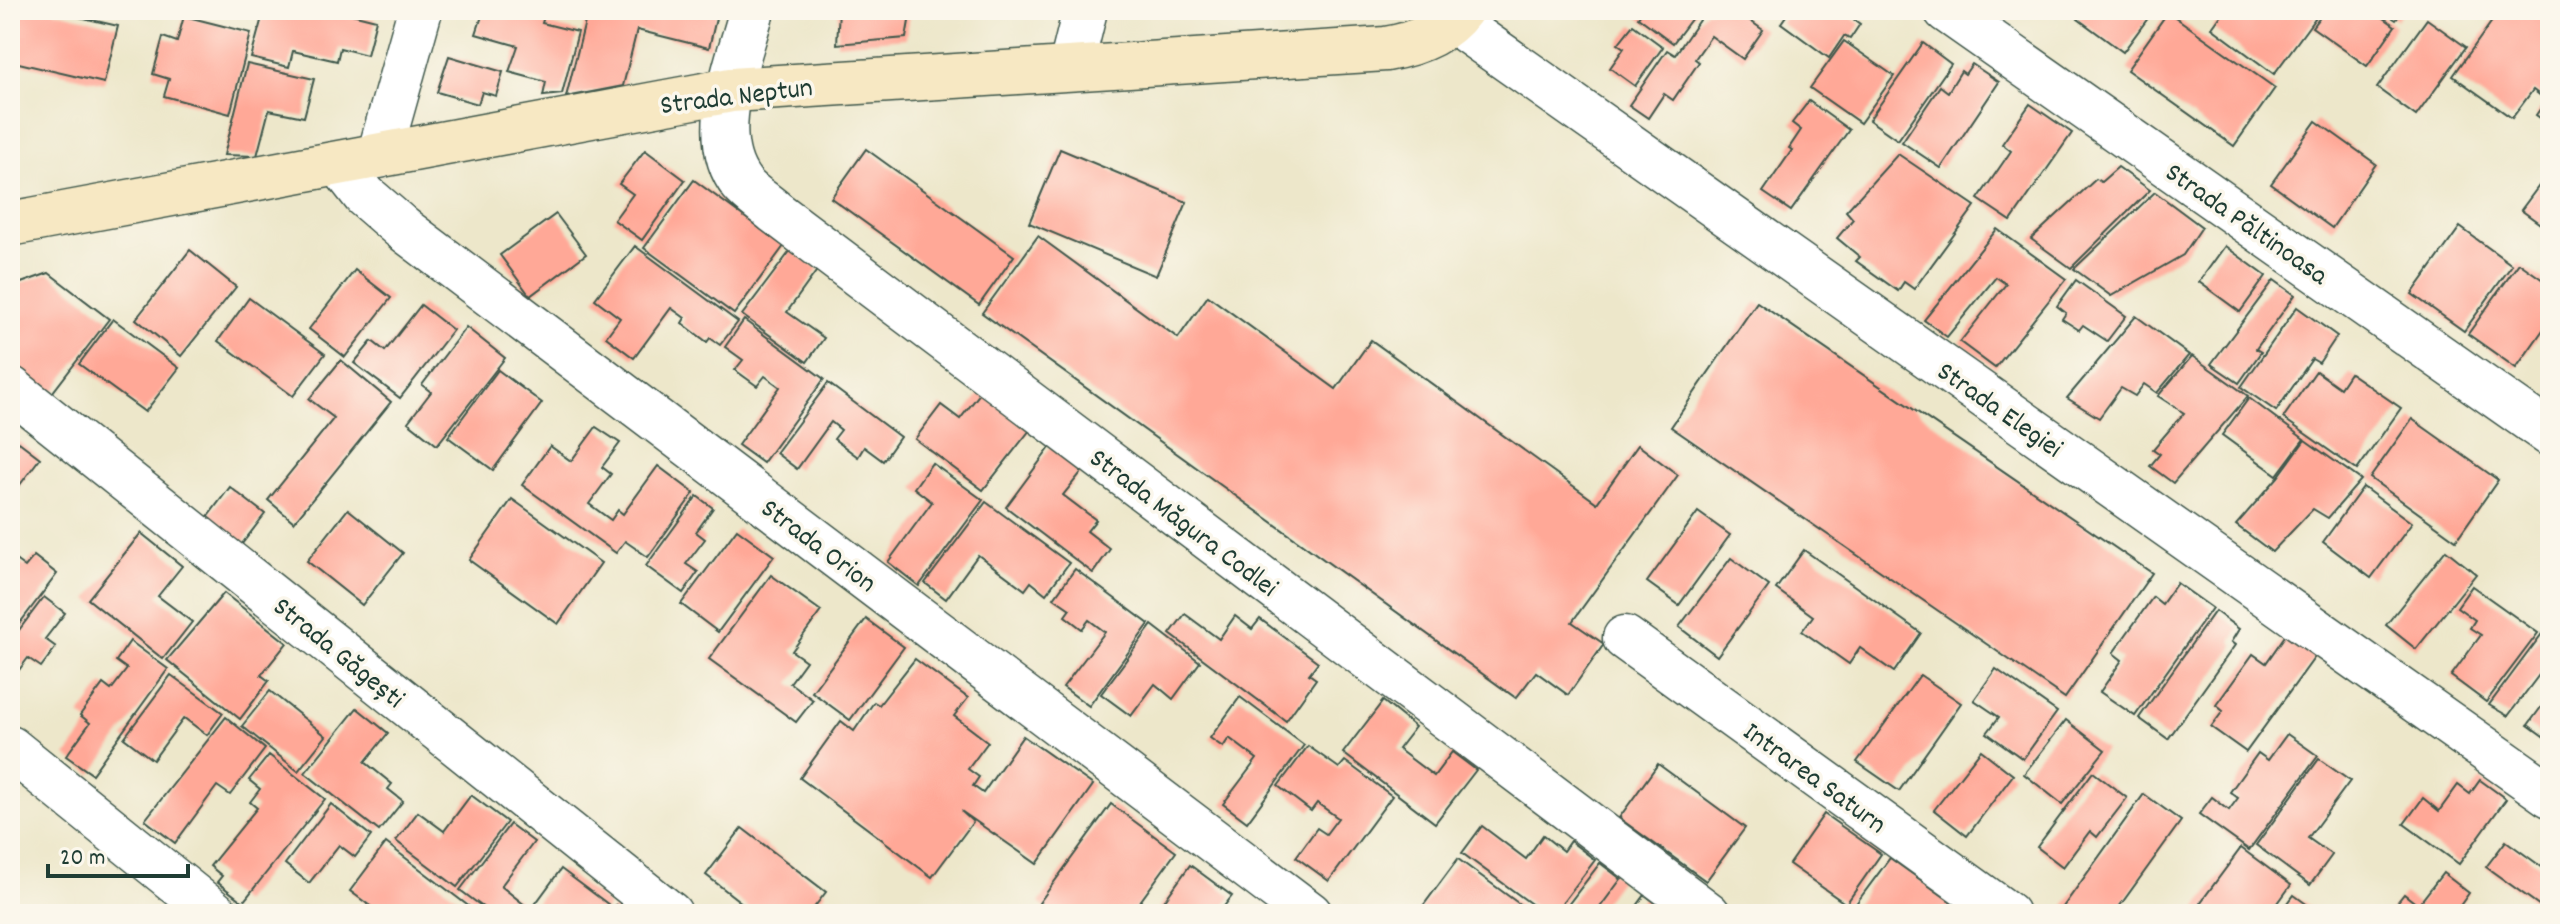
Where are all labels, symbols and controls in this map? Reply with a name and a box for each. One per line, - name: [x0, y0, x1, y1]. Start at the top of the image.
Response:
- street label: Strada Neptun: [658, 70, 815, 128]
- street label: Strada Păltinoasa: [2155, 155, 2336, 298]
- street label: Strada Elegiei: [1927, 354, 2069, 470]
- street label: Strada Măgura Codlei: [1079, 441, 1285, 609]
- street label: Strada Orion: [751, 491, 883, 605]
- street label: Strada Găgești: [263, 589, 411, 720]
- street label: Intrarea Saturn: [1733, 714, 1893, 846]
- scale bar: [48, 828, 188, 878]
- text: 20 m: [60, 842, 106, 876]

